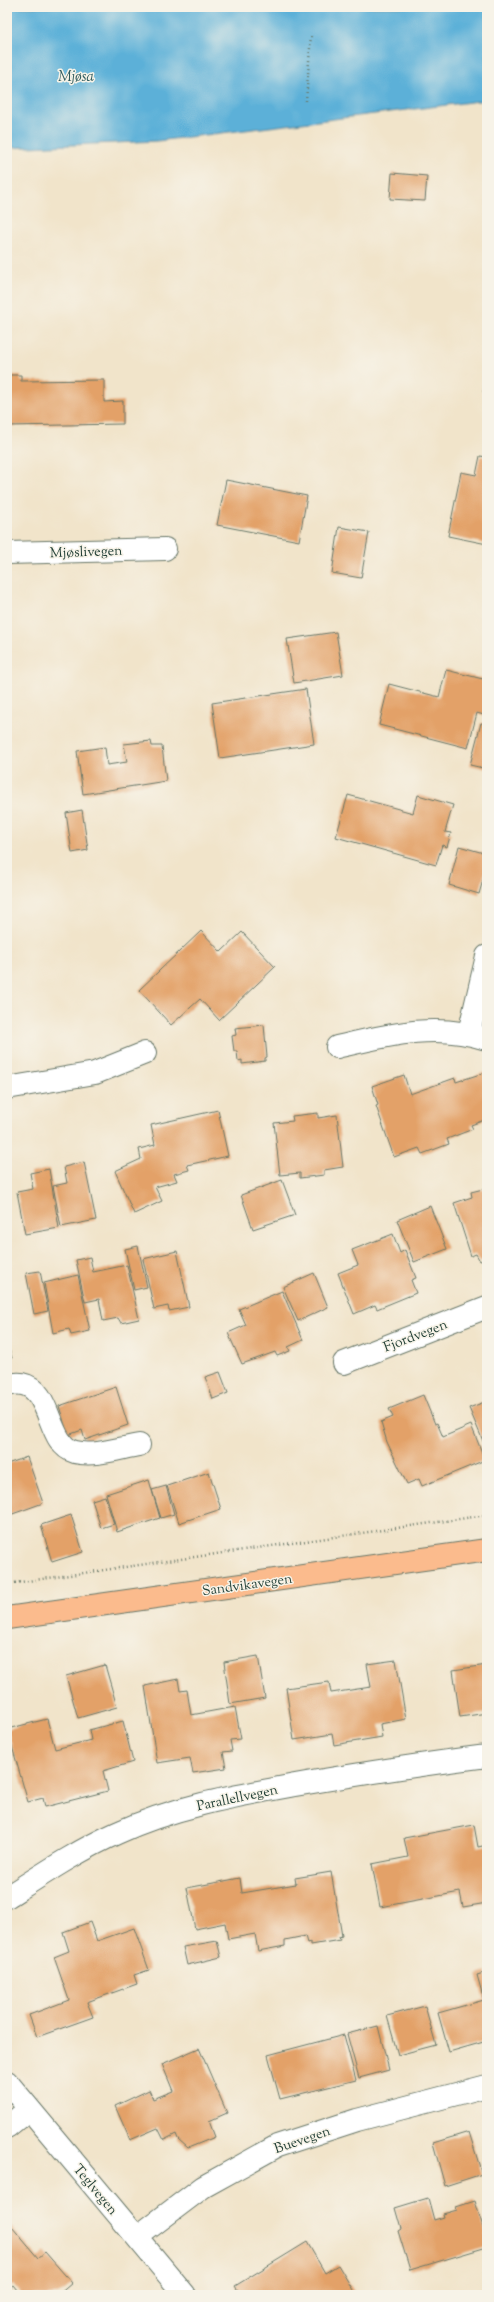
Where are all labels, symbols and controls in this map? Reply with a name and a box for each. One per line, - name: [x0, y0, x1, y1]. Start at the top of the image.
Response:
- water label: Mjøsa: [58, 67, 94, 88]
- street label: Mjøslivegen: [49, 542, 123, 564]
- street label: Fjordvegen: [381, 1315, 451, 1358]
- street label: Sandvikavegen: [201, 1570, 294, 1602]
- street label: Parallellvegen: [195, 1781, 280, 1817]
- street label: Buevegen: [272, 2122, 333, 2160]
- street label: Teglvegen: [67, 2161, 122, 2220]

